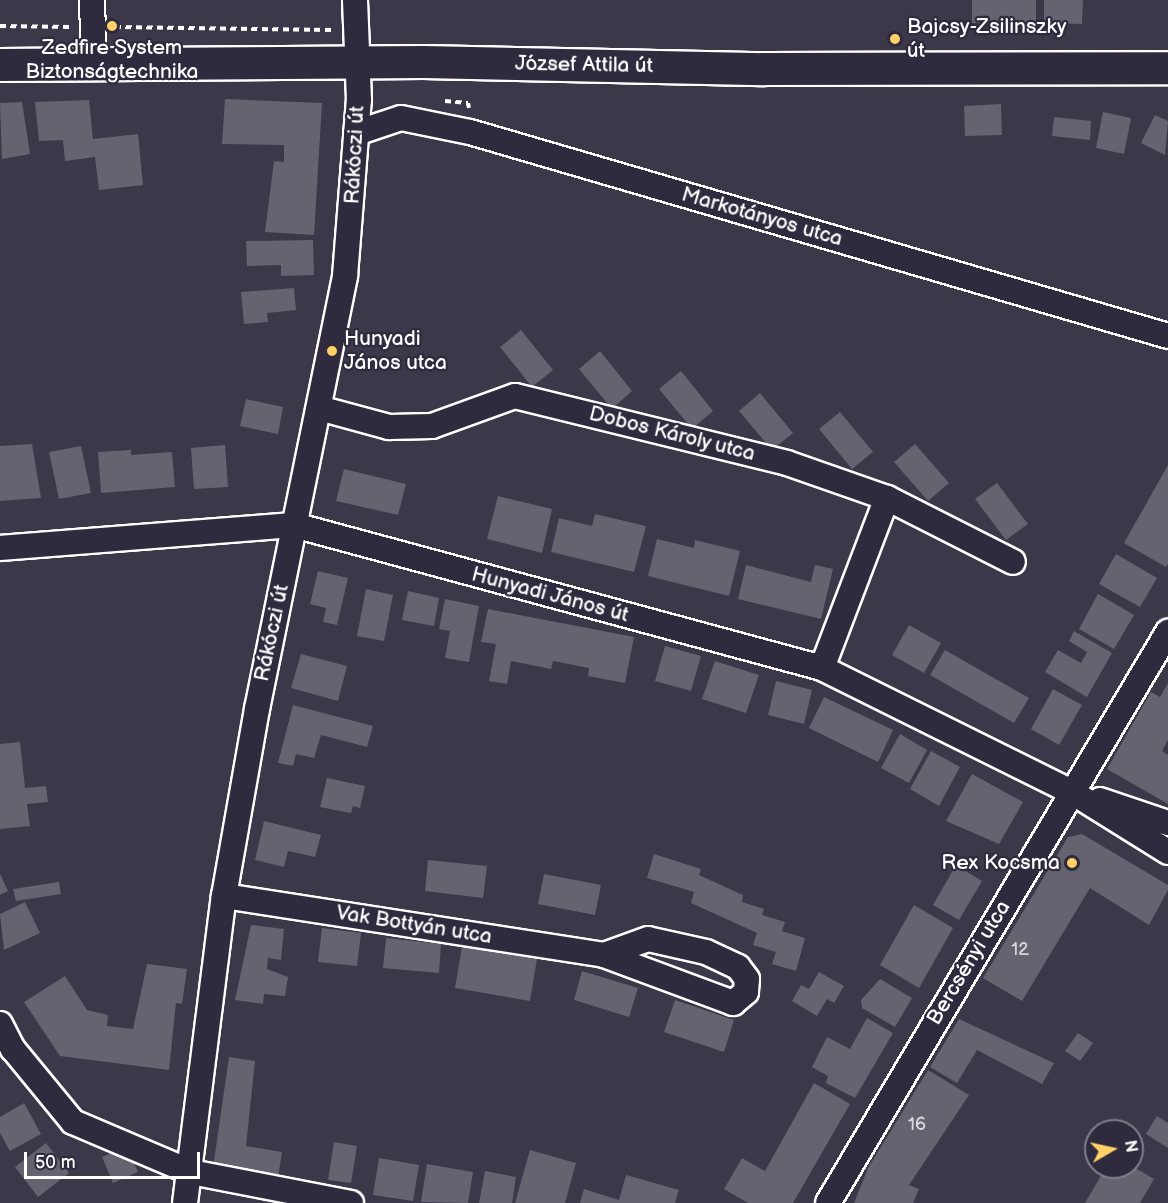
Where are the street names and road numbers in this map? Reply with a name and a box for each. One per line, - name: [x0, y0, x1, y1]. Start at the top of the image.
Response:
- street label: József Attila út: [515, 51, 653, 79]
- street label: Rákóczi út: [340, 105, 370, 205]
- street label: Markotányos utca: [679, 182, 845, 252]
- street label: Dobos Károly utca: [586, 401, 758, 467]
- street label: Hunyadi János út: [468, 562, 632, 628]
- street label: Rákóczi út: [249, 582, 295, 684]
- street label: Bercsényi utca: [922, 896, 1016, 1030]
- street label: Vak Bottyán utca: [334, 900, 494, 950]

